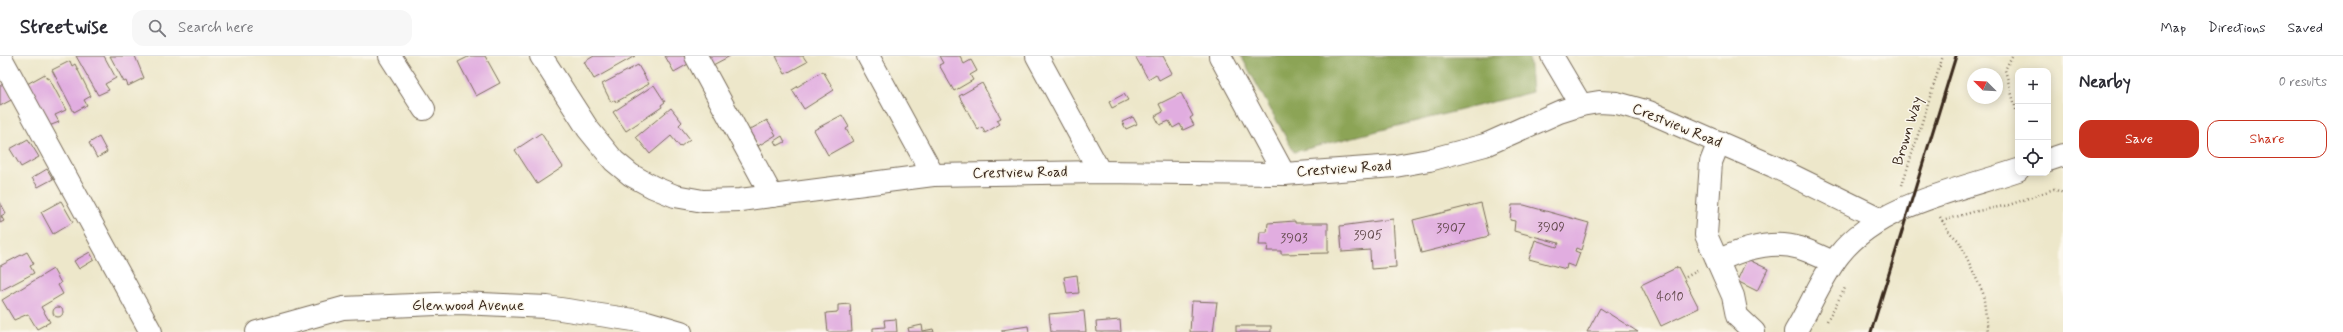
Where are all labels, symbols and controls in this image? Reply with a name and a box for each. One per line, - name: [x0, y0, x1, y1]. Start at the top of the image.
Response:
- search box: [132, 10, 412, 46]
- text: Streetwise: [20, 15, 108, 40]
- icon: search: [146, 17, 168, 39]
- text: Search here: [178, 18, 254, 38]
- text: Map: [2160, 19, 2186, 37]
- text: Directions: [2208, 19, 2266, 37]
- text: Saved: [2288, 19, 2323, 37]
- north arrow: [1967, 68, 2003, 104]
- map controls: [2015, 68, 2051, 176]
- button: +: [2015, 68, 2051, 104]
- text: Nearby: [2079, 71, 2131, 93]
- text: 0 results: [2279, 74, 2327, 91]
- street label: Brown Way: [1888, 94, 1928, 168]
- street label: Crestview Road: [1629, 99, 1725, 153]
- button: −: [2015, 104, 2051, 140]
- button: Save: [2079, 120, 2199, 158]
- button: Share: [2207, 120, 2327, 158]
- button: locate: [2015, 140, 2051, 176]
- street label: Crestview Road: [1296, 156, 1392, 182]
- street label: Crestview Road: [972, 162, 1068, 184]
- house number: 3909: [1537, 219, 1565, 236]
- house number: 3907: [1436, 220, 1466, 237]
- house number: 3905: [1353, 227, 1383, 244]
- house number: 3903: [1280, 230, 1308, 247]
- house number: 4010: [1656, 289, 1684, 306]
- street label: Glenwood Avenue: [412, 296, 524, 316]

